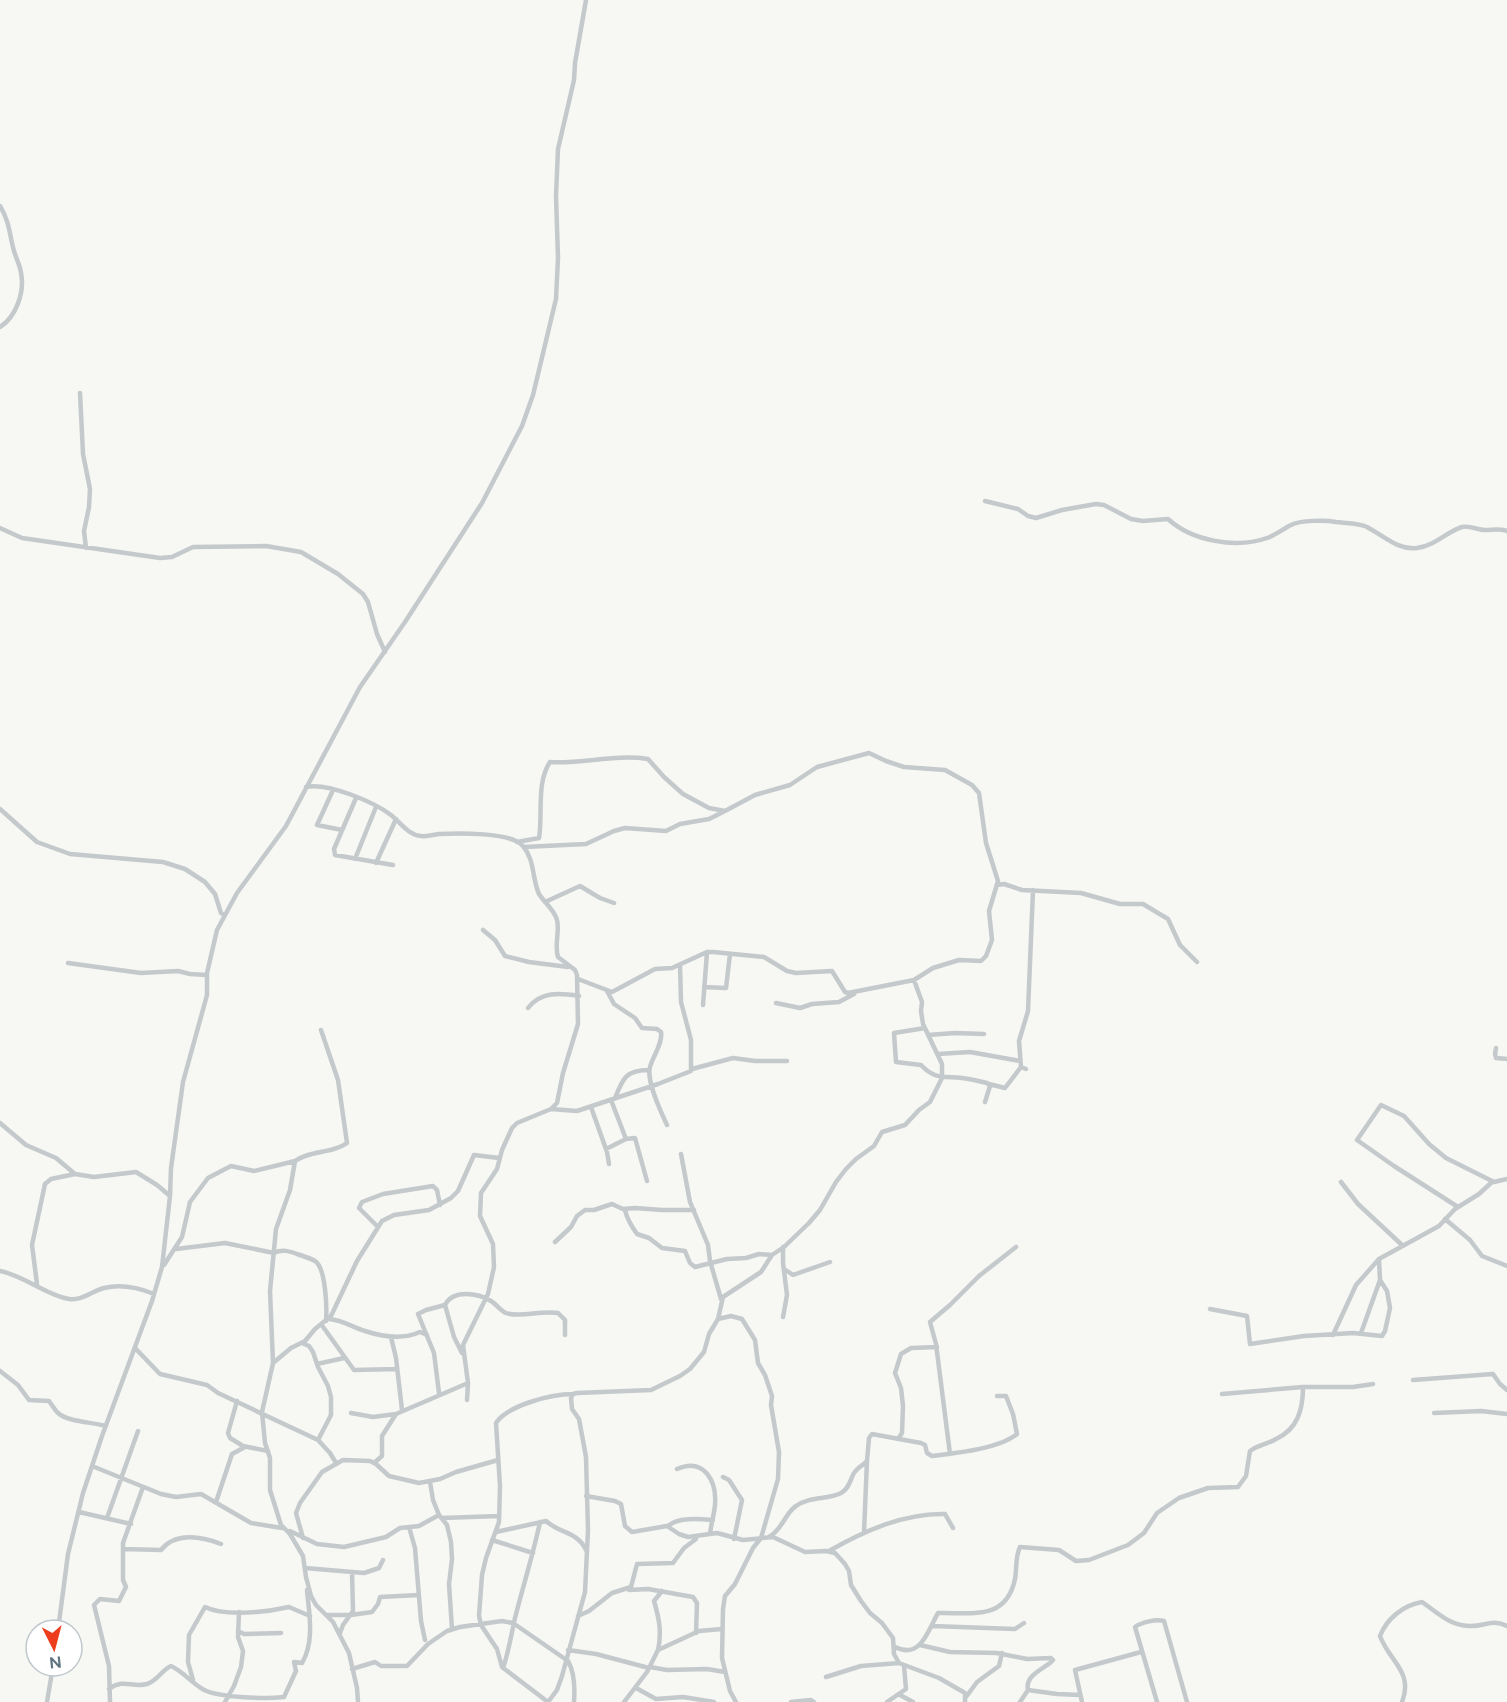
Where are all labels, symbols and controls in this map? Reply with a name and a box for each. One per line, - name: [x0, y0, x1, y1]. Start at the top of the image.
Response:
- north arrow: [24, 1618, 84, 1678]
- text: N: [48, 1652, 63, 1673]

